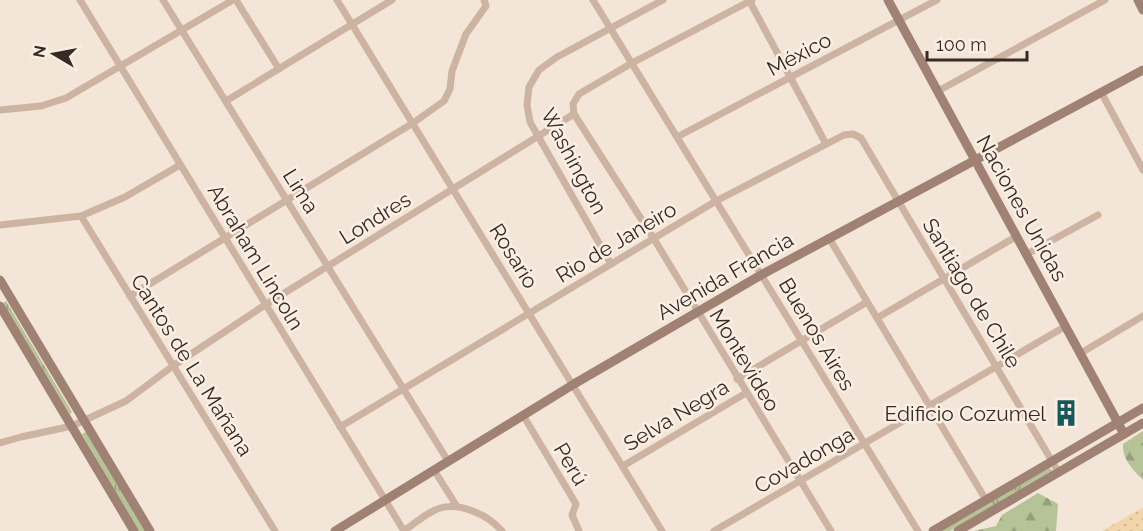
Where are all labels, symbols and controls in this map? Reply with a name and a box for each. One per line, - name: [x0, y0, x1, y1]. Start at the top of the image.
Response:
- north arrow: [24, 24, 84, 84]
- scale bar: [927, 24, 1028, 62]
- street label: México: [763, 27, 835, 81]
- text: 100 m: [936, 34, 987, 55]
- text: N: [29, 44, 50, 59]
- street label: Washington: [536, 104, 612, 218]
- street label: Naciones Unidas: [971, 130, 1073, 286]
- street label: Lima: [278, 164, 324, 218]
- street label: Abraham Lincoln: [203, 180, 309, 334]
- street label: Londres: [335, 186, 415, 250]
- street label: Rio de Janeiro: [551, 196, 681, 288]
- street label: Santiago de Chile: [917, 214, 1027, 372]
- street label: Rosario: [484, 219, 544, 293]
- street label: Avenida Francia: [652, 227, 798, 325]
- street label: Cantos de La Mañana: [126, 269, 258, 461]
- street label: Buenos Aires: [774, 273, 860, 395]
- street label: Montevideo: [705, 304, 785, 416]
- street label: Selva Negra: [619, 374, 733, 456]
- building icon: Edificio Cozumel: [1051, 398, 1081, 428]
- place label: Edificio Cozumel: [885, 401, 1046, 426]
- street label: Covadonga: [750, 421, 858, 499]
- street label: Perú: [549, 438, 593, 490]

